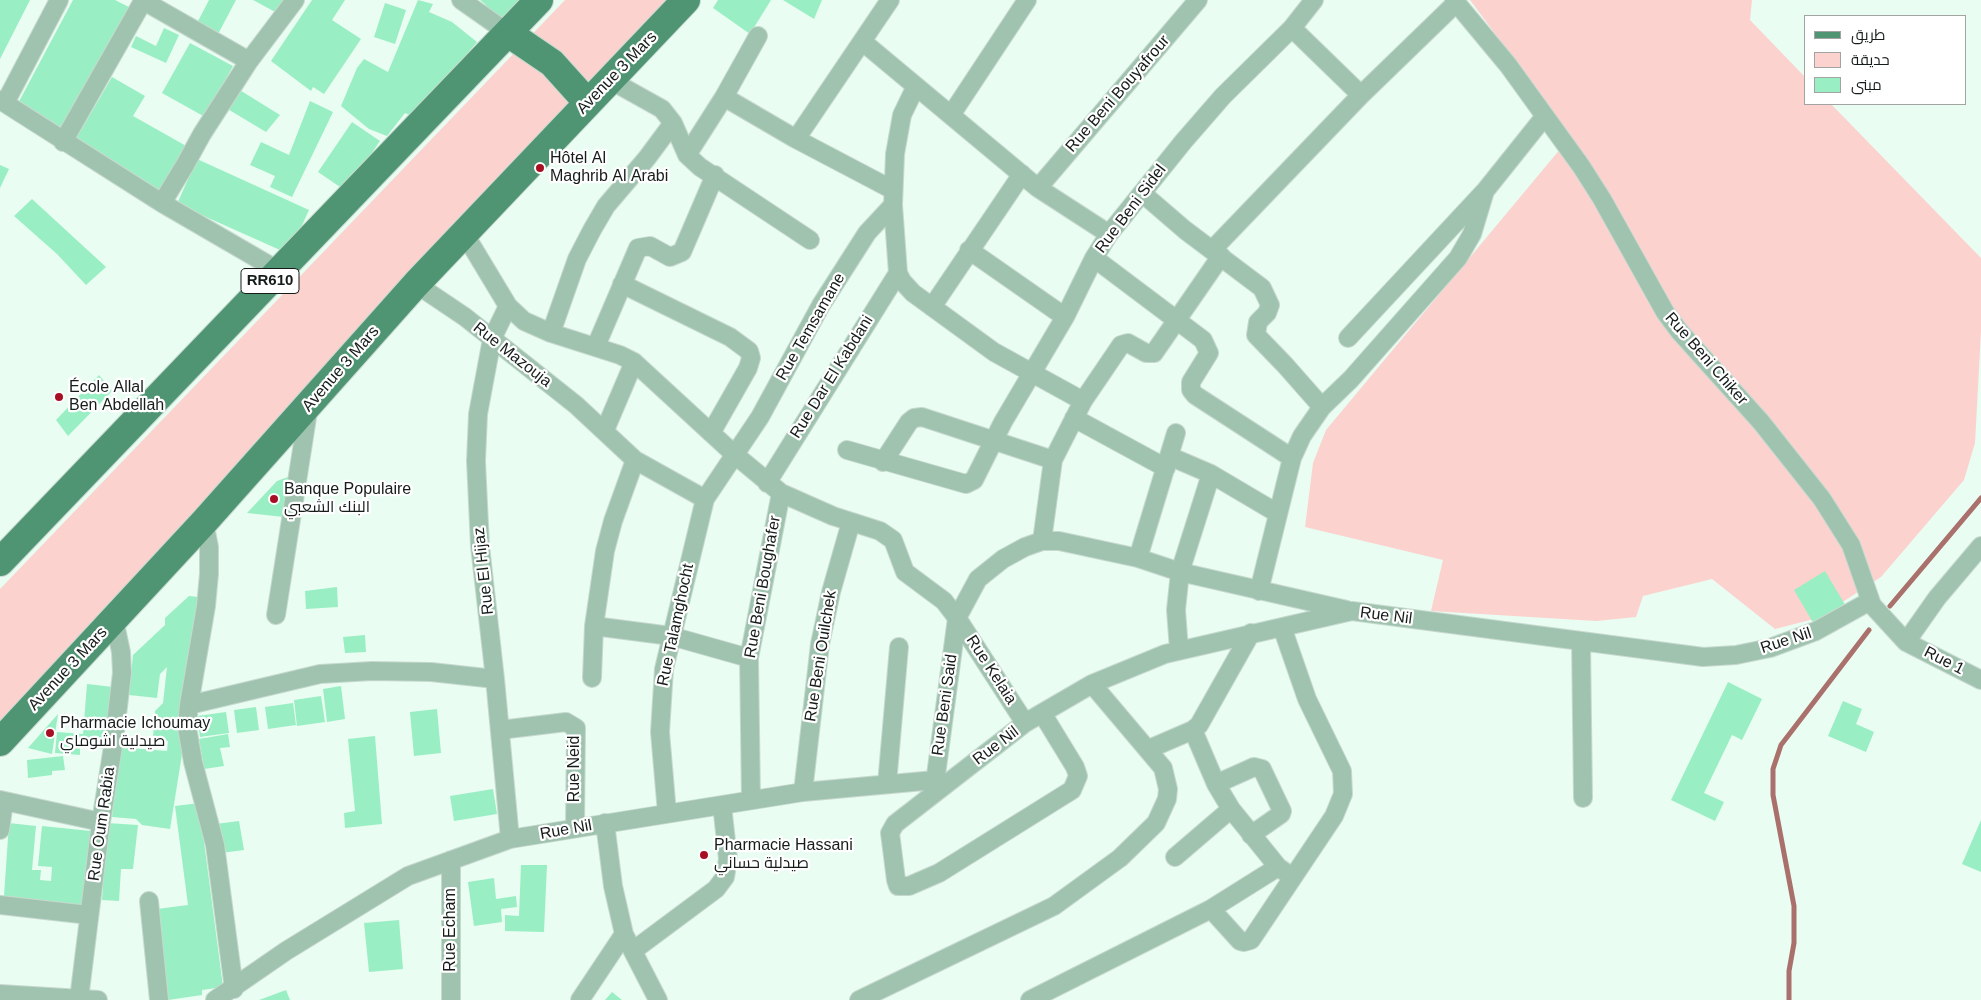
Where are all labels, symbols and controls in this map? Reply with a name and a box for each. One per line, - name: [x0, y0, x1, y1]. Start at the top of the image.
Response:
- legend: [1804, 15, 1966, 105]
- text: طريق: [1851, 26, 1885, 43]
- street label: Avenue 3 Mars: [573, 28, 661, 118]
- street label: Rue Beni Bouyafrour: [1062, 32, 1174, 156]
- text: حديقة: [1851, 51, 1890, 68]
- text: مبنى: [1851, 76, 1882, 93]
- place label: Hôtel Al Maghrib Al Arabi: [550, 149, 668, 187]
- street label: Rue Beni Sidel: [1091, 161, 1171, 257]
- marker: Hôtel Al Maghrib Al Arabi: [534, 162, 546, 174]
- road number: RR610: [241, 268, 299, 294]
- street label: Rue Temsamane: [772, 270, 850, 384]
- street label: Rue Beni Chiker: [1661, 309, 1751, 409]
- street label: Rue Dar El Kabdani: [786, 312, 878, 442]
- street label: Rue Mazouja: [469, 318, 555, 392]
- street label: Avenue 3 Mars: [299, 322, 383, 416]
- place label: École Allal Ben Abdellah: [69, 378, 164, 416]
- marker: École Allal Ben Abdellah: [53, 391, 65, 403]
- place label: Banque Populaire البنك الشعبي: [284, 480, 411, 518]
- marker: Banque Populaire البنك الشعبي: [268, 493, 280, 505]
- street label: Rue Beni Boughafer: [741, 514, 785, 660]
- street label: Rue El Hijaz: [470, 526, 498, 616]
- street label: Rue Talamghocht: [654, 562, 698, 688]
- street label: Rue Beni Ouilchek: [801, 589, 841, 723]
- street label: Rue Nil: [1359, 603, 1413, 629]
- street label: Avenue 3 Mars: [24, 623, 112, 715]
- street label: Rue Nil: [1758, 624, 1814, 658]
- street label: Rue Kelaia: [962, 632, 1020, 708]
- street label: Rue 1: [1921, 643, 1967, 679]
- street label: Rue Beni Said: [928, 653, 962, 757]
- place label: Pharmacie Ichoumay صيدلية اشوماي: [60, 714, 210, 752]
- street label: Rue Nil: [969, 723, 1023, 769]
- marker: Pharmacie Ichoumay صيدلية اشوماي: [44, 727, 56, 739]
- street label: Rue Neid: [565, 736, 585, 802]
- street label: Rue Oum Rabia: [85, 766, 119, 882]
- street label: Rue Nil: [539, 816, 593, 844]
- place label: Pharmacie Hassani صيدلية حساني: [714, 836, 853, 874]
- marker: Pharmacie Hassani صيدلية حساني: [698, 849, 710, 861]
- street label: Rue Echam: [441, 888, 461, 972]

